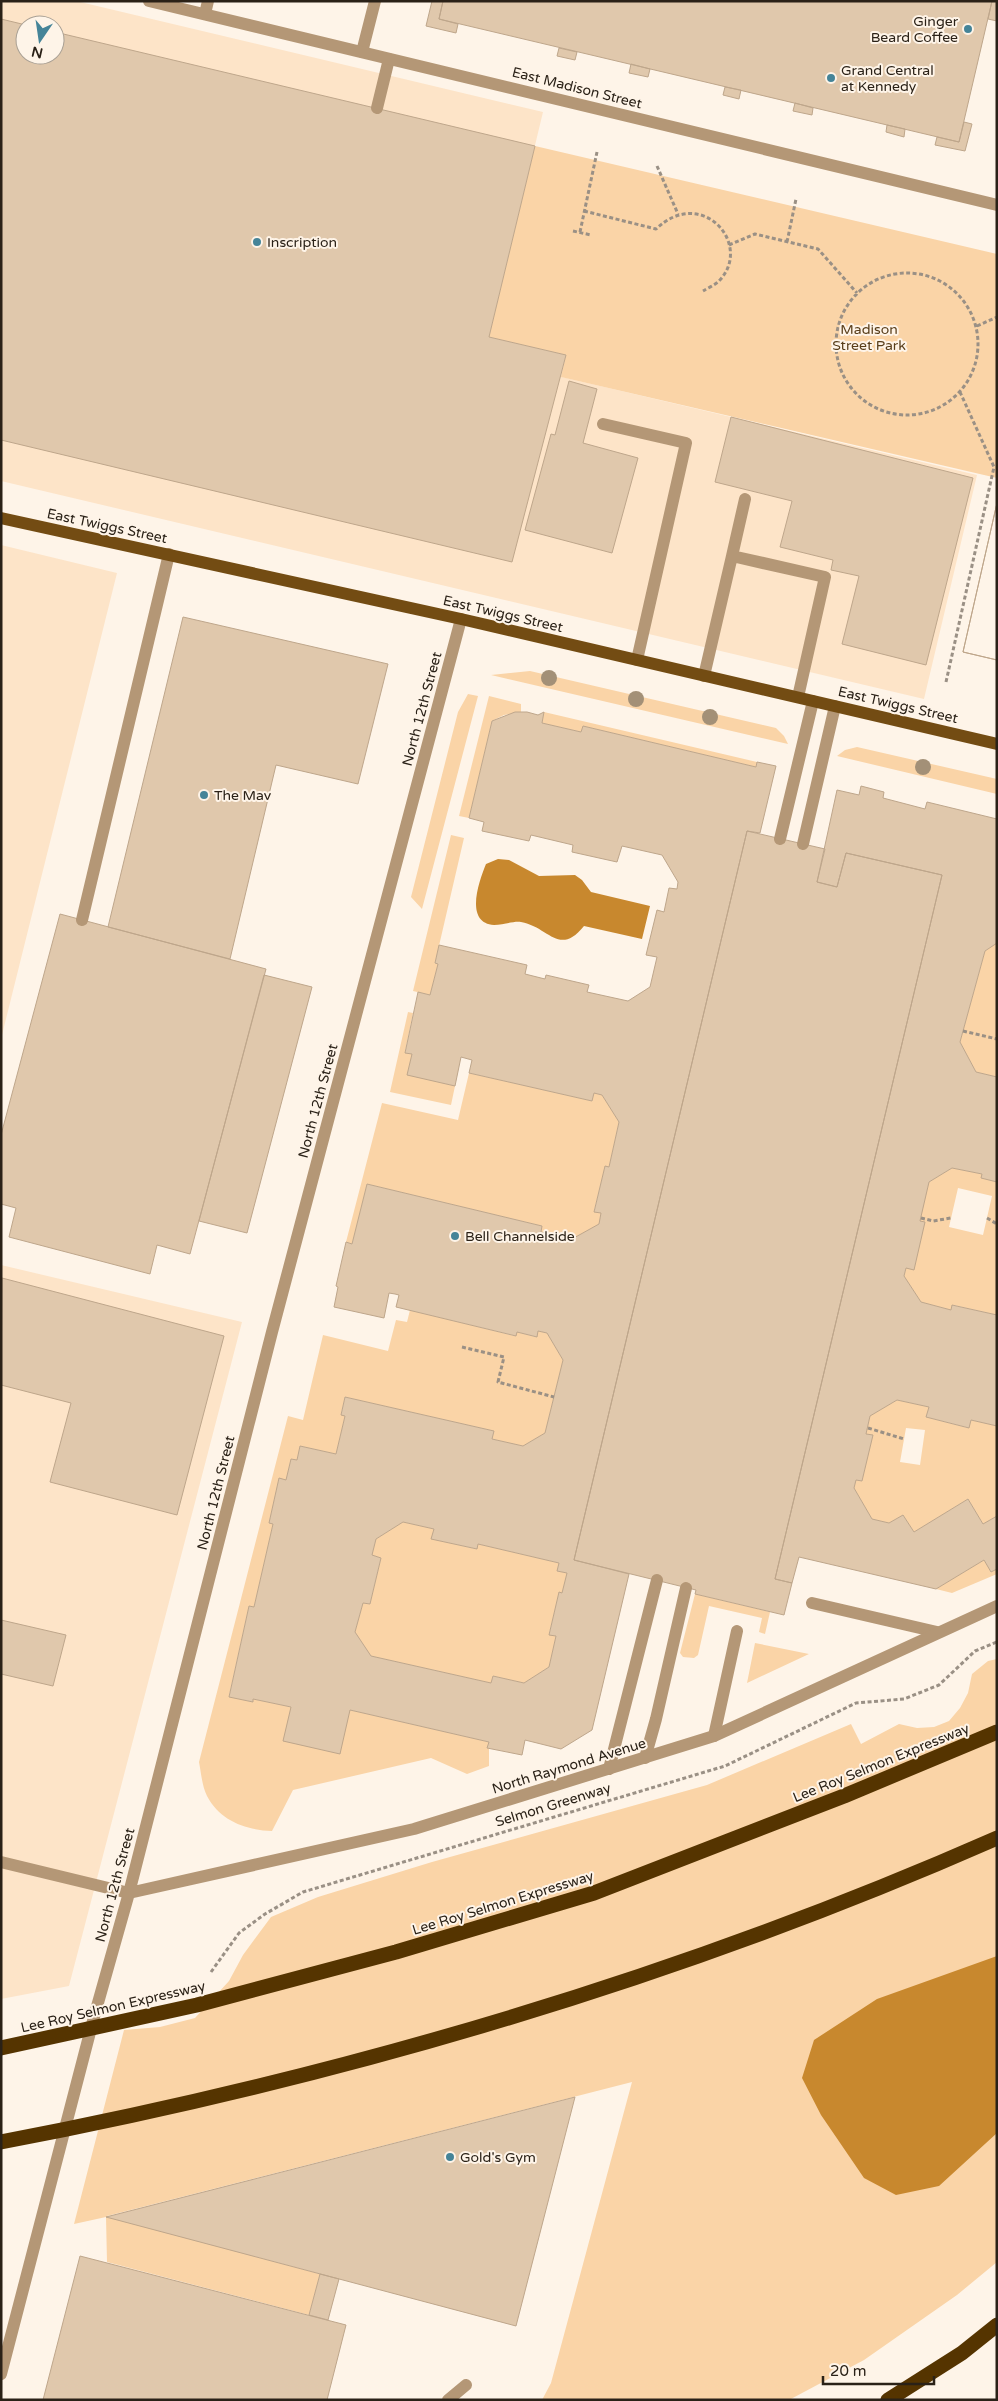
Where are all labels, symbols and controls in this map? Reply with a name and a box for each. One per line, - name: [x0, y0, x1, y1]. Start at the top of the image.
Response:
- place label: Ginger Beard Coffee: [871, 13, 959, 46]
- north arrow: [15, 15, 65, 65]
- marker: Ginger Beard Coffee: [962, 23, 974, 35]
- text: N: [30, 43, 45, 62]
- place label: Grand Central at Kennedy: [841, 62, 934, 95]
- street label: East Madison Street: [510, 64, 644, 113]
- marker: Grand Central at Kennedy: [825, 72, 837, 84]
- place label: Inscription: [267, 234, 337, 251]
- marker: Inscription: [251, 236, 263, 248]
- park label: Madison Street Park: [832, 321, 906, 354]
- street label: East Twiggs Street: [45, 505, 169, 547]
- street label: East Twiggs Street: [441, 592, 565, 636]
- street label: North 12th Street: [399, 649, 446, 768]
- street label: East Twiggs Street: [836, 683, 960, 727]
- place label: The Mav: [214, 787, 272, 804]
- marker: The Mav: [198, 789, 210, 801]
- street label: North 12th Street: [295, 1041, 342, 1160]
- place label: Bell Channelside: [465, 1228, 575, 1245]
- marker: Bell Channelside: [449, 1230, 461, 1242]
- street label: North 12th Street: [194, 1433, 239, 1552]
- street label: Lee Roy Selmon Expressway: [790, 1720, 972, 1806]
- street label: North Raymond Avenue: [490, 1734, 648, 1798]
- street label: Selmon Greenway: [493, 1779, 613, 1831]
- street label: North 12th Street: [92, 1825, 139, 1944]
- street label: Lee Roy Selmon Expressway: [410, 1867, 596, 1939]
- street label: Lee Roy Selmon Expressway: [19, 1977, 207, 2037]
- place label: Gold's Gym: [460, 2149, 536, 2166]
- marker: Gold's Gym: [444, 2151, 456, 2163]
- scale bar: [823, 2354, 934, 2386]
- text: 20 m: [830, 2362, 867, 2380]

